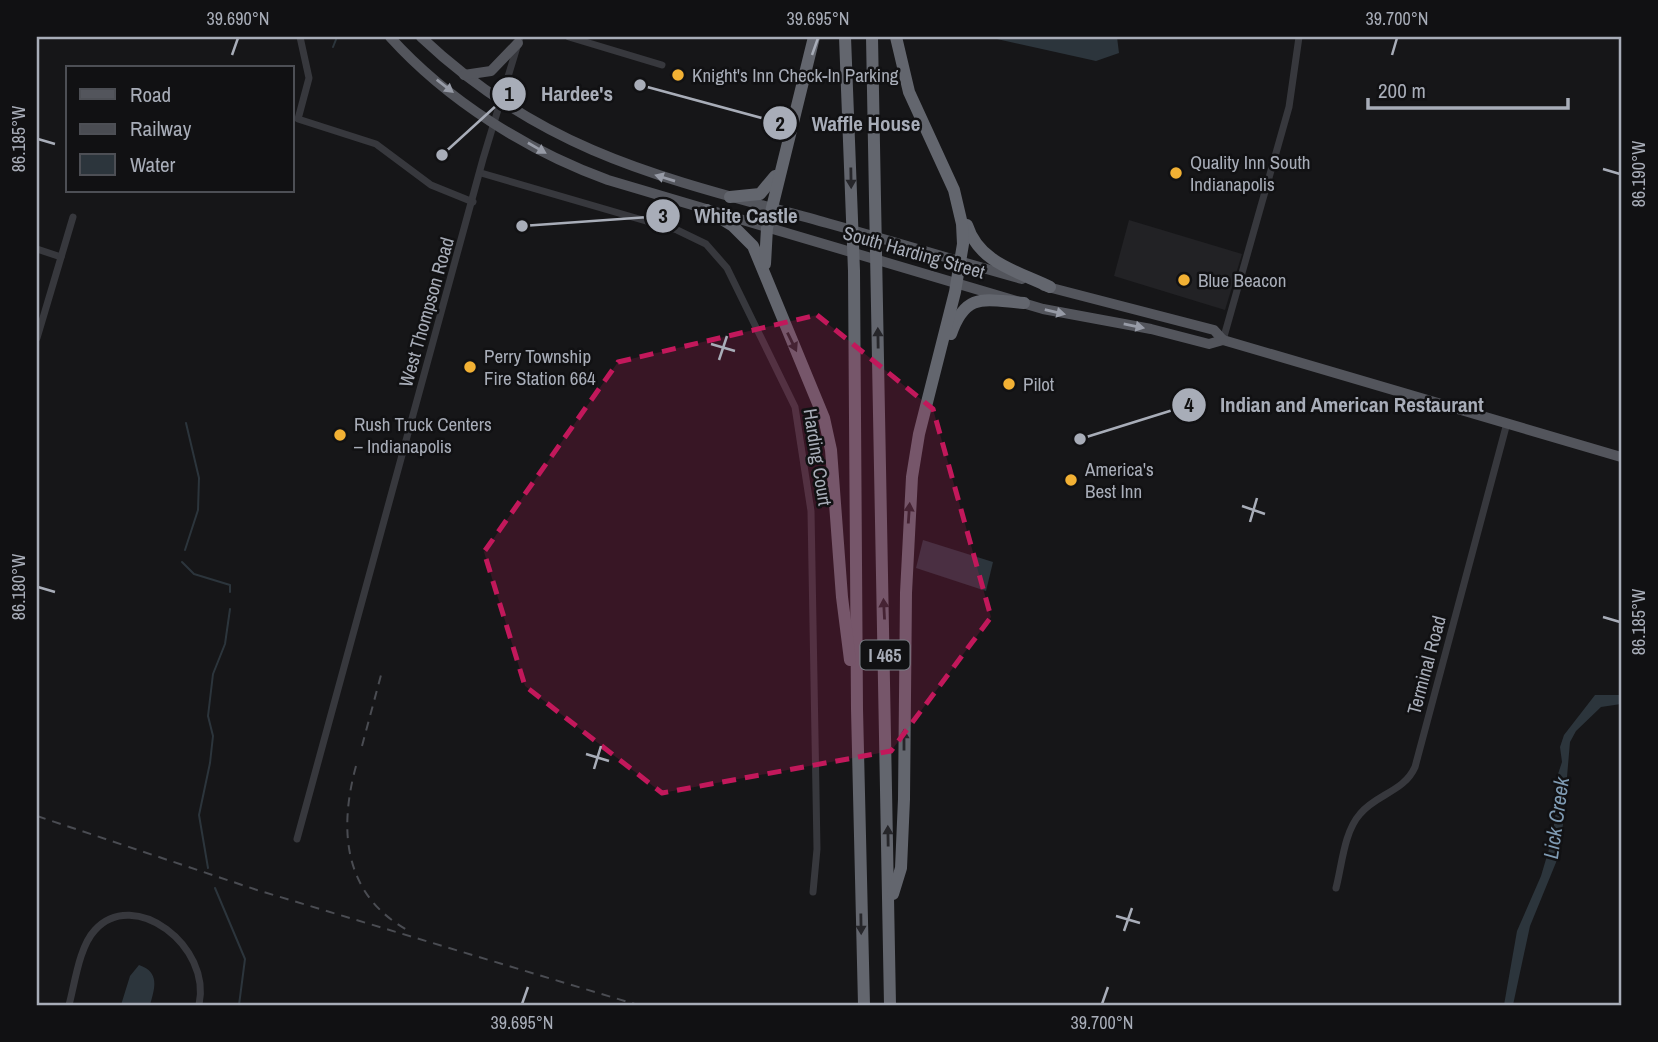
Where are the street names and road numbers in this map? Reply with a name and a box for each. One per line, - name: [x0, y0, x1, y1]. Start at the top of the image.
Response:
- street label: South Harding Street: [840, 219, 989, 285]
- street label: West Thompson Road: [392, 234, 460, 390]
- street label: Harding Court: [798, 407, 839, 508]
- street label: Terminal Road: [1400, 613, 1452, 717]
- road number: I 465: [860, 640, 910, 670]

